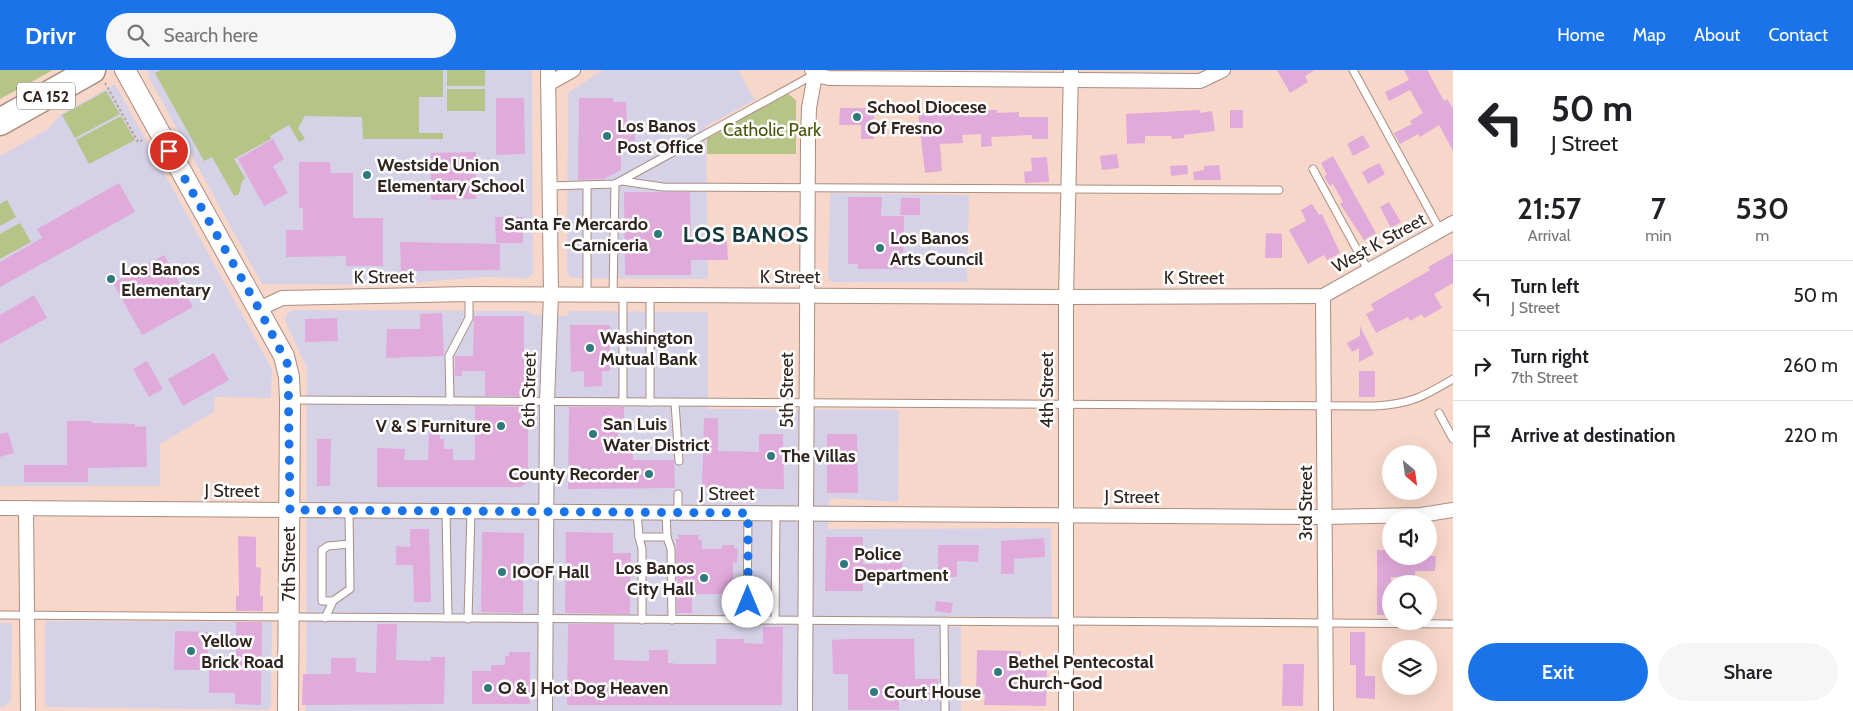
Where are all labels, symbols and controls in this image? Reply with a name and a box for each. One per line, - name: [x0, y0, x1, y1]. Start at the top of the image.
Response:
- search box: [106, 13, 456, 58]
- text: Drivr: [25, 21, 76, 50]
- icon: search: [124, 21, 152, 49]
- text: Search here: [164, 24, 258, 47]
- text: Home: [1557, 24, 1605, 46]
- text: Map: [1633, 24, 1666, 46]
- text: About: [1694, 24, 1740, 46]
- text: Contact: [1768, 24, 1828, 46]
- road number: CA 152: [17, 82, 75, 110]
- text: 50 m: [1551, 87, 1633, 130]
- icon: left: [1468, 90, 1533, 155]
- place label: School Diocese Of Fresno: [867, 96, 987, 139]
- marker: School Diocese Of Fresno: [851, 111, 863, 123]
- place label: Los Banos Post Office: [617, 115, 703, 158]
- park label: Catholic Park: [723, 119, 822, 141]
- pin: [148, 130, 190, 172]
- marker: Los Banos Post Office: [601, 130, 613, 142]
- text: J Street: [1551, 130, 1618, 157]
- icon: arrive: [155, 137, 183, 165]
- place label: Westside Union Elementary School: [377, 154, 525, 197]
- marker: Westside Union Elementary School: [361, 169, 373, 181]
- text: 21:57: [1517, 190, 1581, 227]
- text: 7: [1651, 190, 1666, 227]
- text: 530: [1736, 190, 1789, 227]
- street label: West K Street: [1328, 208, 1430, 278]
- place label: Santa Fe Mercardo -Carniceria: [504, 213, 648, 256]
- district label: LOS BANOS: [683, 221, 809, 248]
- text: Arrival: [1528, 226, 1570, 245]
- text: min: [1645, 226, 1672, 245]
- text: m: [1755, 226, 1769, 245]
- place label: Los Banos Arts Council: [890, 227, 983, 270]
- marker: Santa Fe Mercardo -Carniceria: [652, 228, 664, 240]
- marker: Los Banos Arts Council: [874, 242, 886, 254]
- place label: Los Banos Elementary: [121, 258, 211, 301]
- street label: K Street: [354, 265, 414, 289]
- street label: K Street: [760, 266, 820, 288]
- street label: K Street: [1164, 267, 1224, 289]
- marker: Los Banos Elementary: [105, 273, 117, 285]
- text: Turn left: [1511, 275, 1579, 298]
- icon: left: [1468, 282, 1496, 310]
- text: 50 m: [1794, 284, 1838, 307]
- text: J Street: [1511, 298, 1560, 317]
- place label: Washington Mutual Bank: [600, 327, 698, 370]
- marker: Washington Mutual Bank: [584, 342, 596, 354]
- text: Turn right: [1511, 345, 1589, 368]
- street label: 6th Street: [517, 352, 541, 428]
- street label: 5th Street: [776, 352, 798, 428]
- street label: 4th Street: [1036, 352, 1058, 428]
- icon: right: [1468, 352, 1496, 380]
- text: 260 m: [1783, 354, 1838, 377]
- text: 7th Street: [1511, 368, 1578, 387]
- place label: San Luis Water District: [603, 413, 710, 456]
- place label: V & S Furniture: [376, 415, 491, 437]
- marker: V & S Furniture: [495, 420, 507, 432]
- icon: arrive: [1468, 422, 1496, 450]
- text: Arrive at destination: [1511, 424, 1675, 447]
- text: 220 m: [1784, 424, 1838, 447]
- marker: San Luis Water District: [587, 428, 599, 440]
- place label: The Villas: [781, 445, 856, 467]
- north arrow: [1382, 445, 1438, 500]
- map controls: [1382, 445, 1437, 695]
- marker: The Villas: [765, 450, 777, 462]
- place label: County Recorder: [508, 463, 639, 485]
- street label: 3rd Street: [1295, 465, 1317, 541]
- marker: County Recorder: [643, 468, 655, 480]
- street label: J Street: [204, 480, 259, 502]
- street label: J Street: [699, 483, 754, 505]
- street label: J Street: [1104, 486, 1159, 508]
- button: sound: [1382, 510, 1437, 565]
- street label: 7th Street: [278, 526, 300, 602]
- place label: Police Department: [854, 543, 948, 586]
- place label: Los Banos City Hall: [615, 557, 694, 600]
- marker: Police Department: [838, 558, 850, 570]
- place label: IOOF Hall: [512, 561, 590, 583]
- marker: IOOF Hall: [496, 566, 508, 578]
- marker: Los Banos City Hall: [698, 572, 710, 584]
- position arrow: [721, 575, 773, 627]
- button: search: [1382, 575, 1437, 630]
- place label: Yellow Brick Road: [200, 630, 284, 673]
- button: layers: [1382, 640, 1437, 695]
- button: Exit: [1468, 643, 1648, 701]
- button: Share: [1658, 643, 1838, 701]
- marker: Yellow Brick Road: [185, 645, 197, 657]
- place label: Bethel Pentecostal Church-God: [1008, 651, 1154, 694]
- marker: Bethel Pentecostal Church-God: [992, 666, 1004, 678]
- place label: O & J Hot Dog Heaven: [498, 677, 668, 699]
- place label: Court House: [884, 681, 981, 703]
- marker: O & J Hot Dog Heaven: [482, 682, 494, 694]
- marker: Court House: [868, 686, 880, 698]

